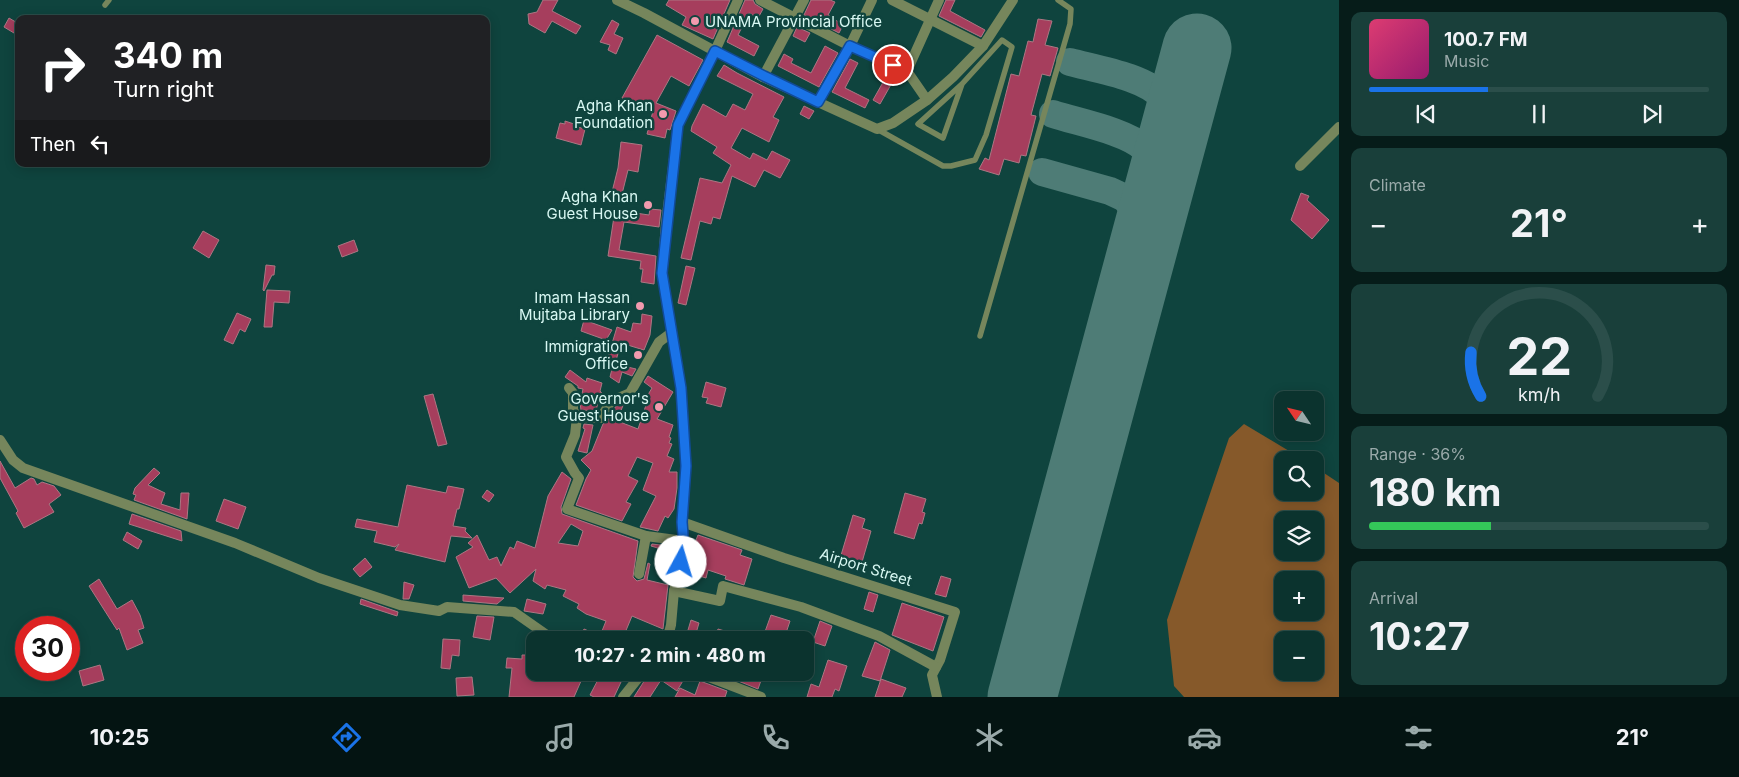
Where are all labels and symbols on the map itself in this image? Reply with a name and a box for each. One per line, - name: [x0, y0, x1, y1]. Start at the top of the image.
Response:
- place label: UNAMA Provincial Office: [705, 12, 882, 31]
- marker: UNAMA Provincial Office: [689, 15, 701, 27]
- pin: [872, 44, 914, 86]
- place label: Agha Khan Foundation: [574, 96, 653, 132]
- marker: Agha Khan Foundation: [657, 108, 669, 120]
- place label: Agha Khan Guest House: [546, 187, 638, 223]
- marker: Agha Khan Guest House: [642, 199, 654, 211]
- place label: Imam Hassan Mujtaba Library: [519, 288, 631, 324]
- marker: Imam Hassan Mujtaba Library: [634, 300, 646, 312]
- place label: Immigration Office: [544, 337, 628, 373]
- marker: Immigration Office: [632, 349, 644, 361]
- place label: Governor's Guest House: [557, 389, 649, 425]
- north arrow: [1274, 391, 1324, 441]
- marker: Governor's Guest House: [653, 401, 665, 413]
- position arrow: [654, 535, 706, 587]
- street label: Airport Street: [818, 544, 915, 590]
- speed limit sign: 30: [15, 616, 80, 681]

